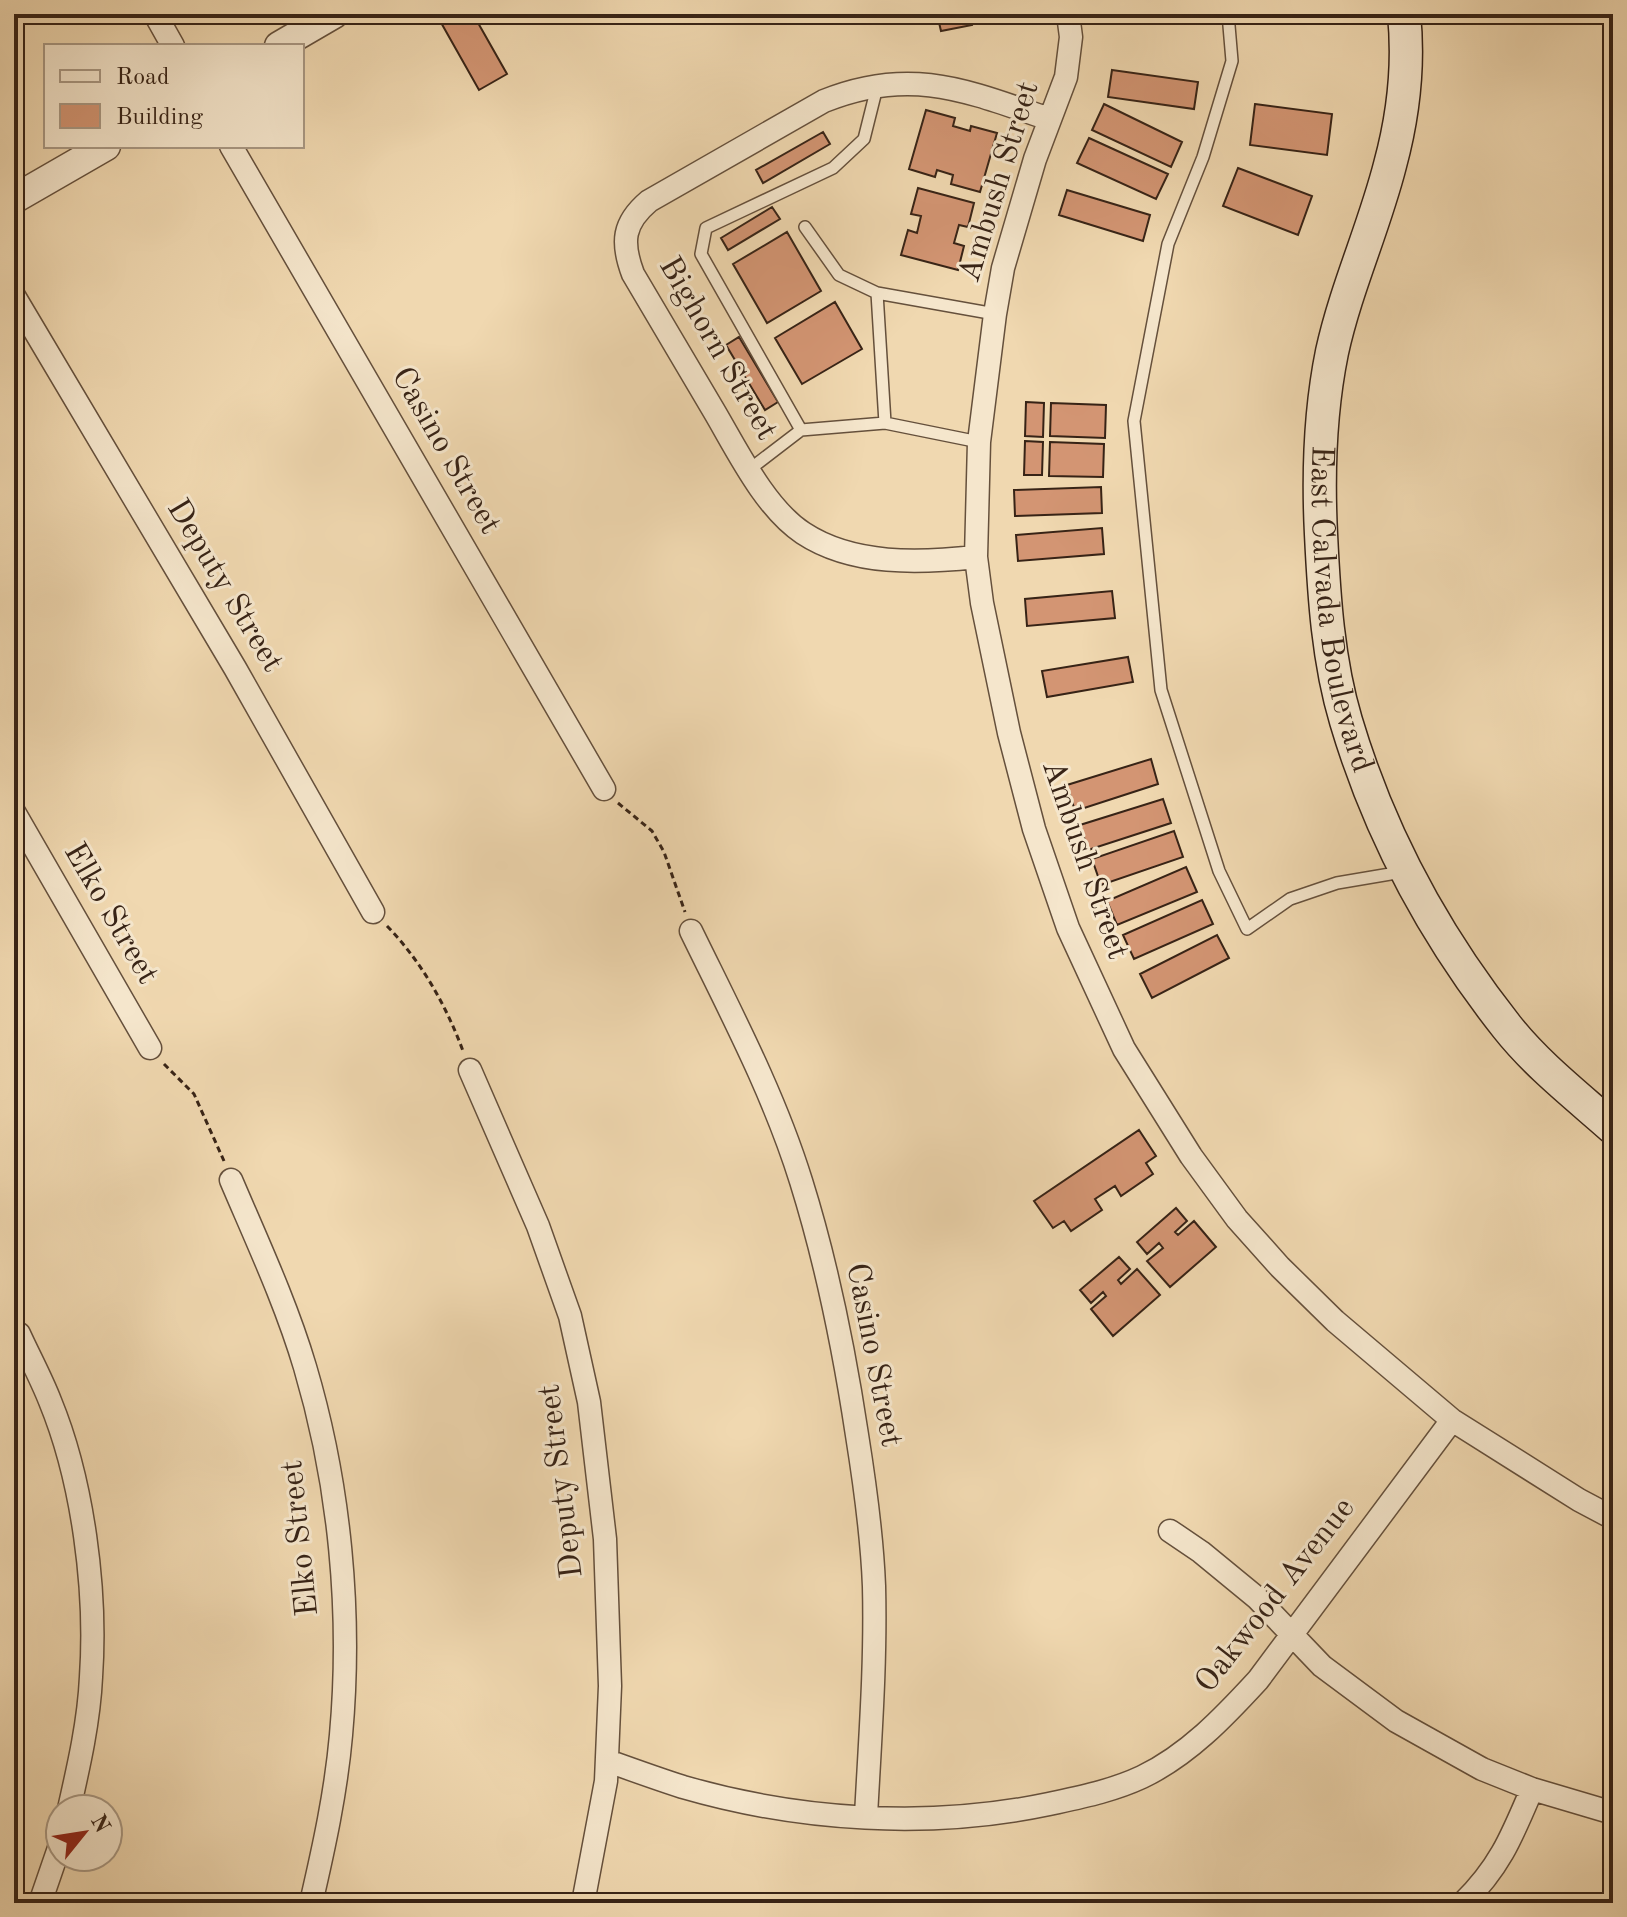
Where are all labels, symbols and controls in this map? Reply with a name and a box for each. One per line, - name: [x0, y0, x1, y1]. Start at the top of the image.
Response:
- legend: [44, 44, 304, 148]
- text: Road: [116, 66, 169, 90]
- street label: Ambush Street: [954, 78, 1046, 286]
- text: Building: [116, 106, 203, 130]
- street label: Bighorn Street: [652, 252, 782, 446]
- street label: Casino Street: [384, 362, 506, 540]
- street label: East Calvada Boulevard: [1304, 445, 1378, 777]
- street label: Deputy Street: [160, 494, 288, 678]
- street label: Ambush Street: [1035, 756, 1133, 964]
- street label: Elko Street: [57, 838, 163, 990]
- street label: Casino Street: [839, 1260, 907, 1450]
- street label: Deputy Street: [534, 1382, 590, 1580]
- street label: Elko Street: [277, 1458, 325, 1618]
- street label: Oakwood Avenue: [1190, 1493, 1362, 1699]
- north arrow: [44, 1793, 124, 1873]
- text: N: [86, 1811, 113, 1837]

